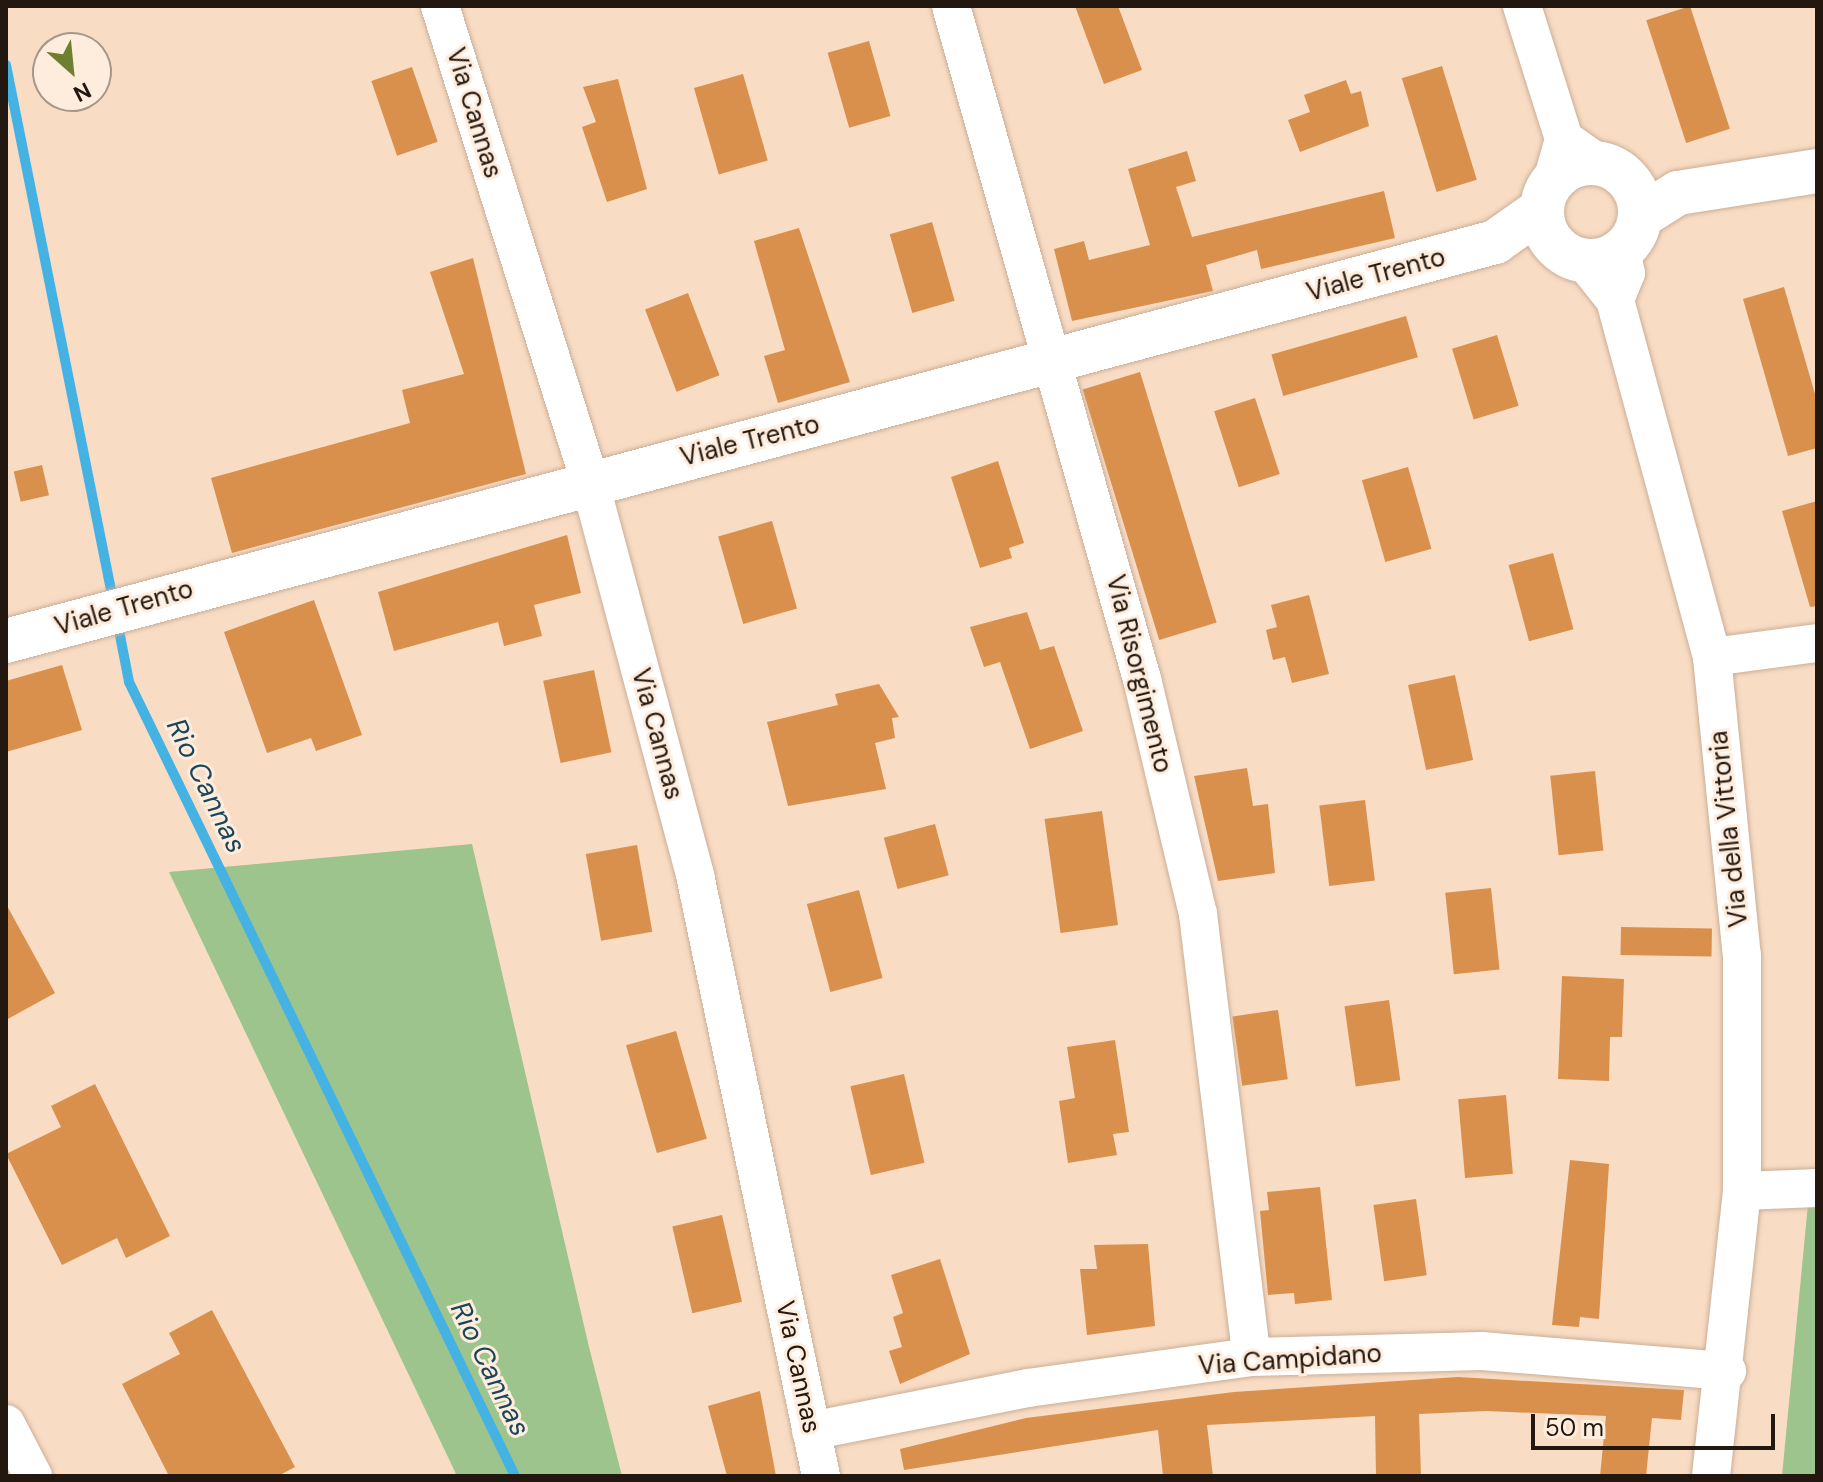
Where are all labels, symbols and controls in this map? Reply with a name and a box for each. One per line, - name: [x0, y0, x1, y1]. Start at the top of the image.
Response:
- north arrow: [32, 32, 112, 112]
- street label: Via Cannas: [439, 44, 509, 182]
- text: N: [68, 75, 96, 109]
- street label: Viale Trento: [1303, 242, 1449, 308]
- street label: Viale Trento: [677, 409, 823, 473]
- street label: Via Risorgimento: [1099, 572, 1179, 776]
- street label: Viale Trento: [51, 573, 197, 643]
- street label: Via Cannas: [625, 665, 689, 803]
- water label: Rio Cannas: [159, 713, 253, 859]
- street label: Via della Vittoria: [1703, 729, 1755, 929]
- water label: Rio Cannas: [443, 1296, 537, 1442]
- street label: Via Cannas: [769, 1298, 827, 1436]
- street label: Via Campidano: [1197, 1338, 1383, 1382]
- scale bar: [1535, 1398, 1779, 1448]
- text: 50 m: [1545, 1412, 1604, 1443]

